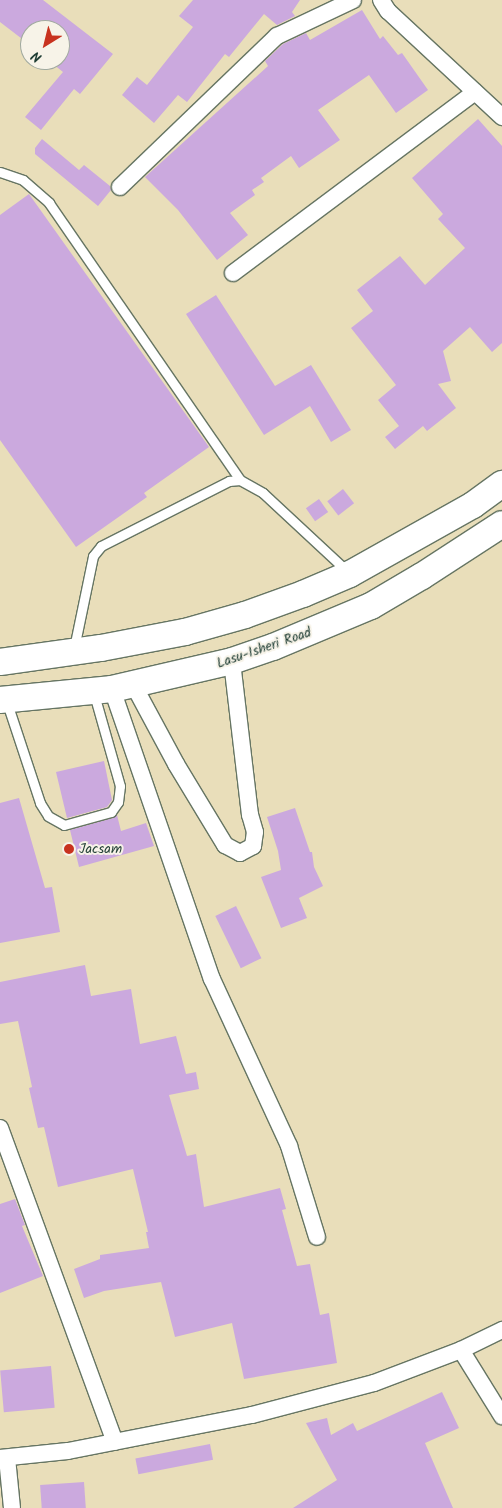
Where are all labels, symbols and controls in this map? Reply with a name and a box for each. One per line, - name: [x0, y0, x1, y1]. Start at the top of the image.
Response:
- north arrow: [20, 20, 70, 70]
- text: N: [27, 45, 47, 68]
- street label: Lasu-Isheri Road: [214, 624, 314, 672]
- place label: Jacsam: [79, 841, 122, 857]
- marker: Jacsam: [63, 843, 75, 855]

